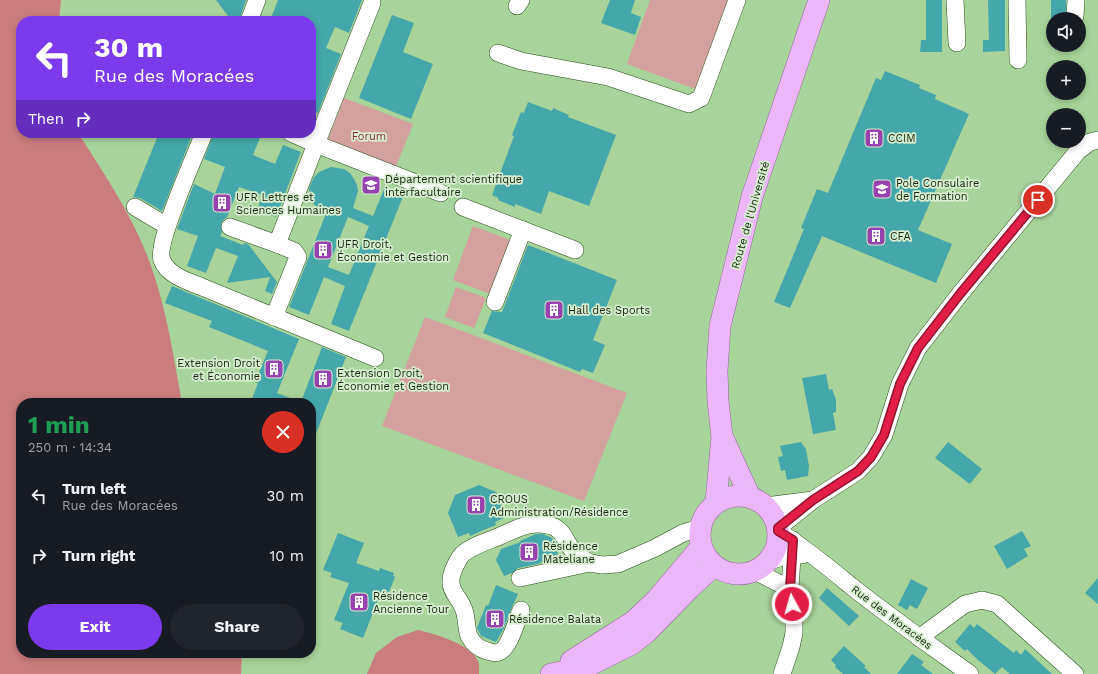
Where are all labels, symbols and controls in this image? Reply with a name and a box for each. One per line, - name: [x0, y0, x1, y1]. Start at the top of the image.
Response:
- map controls: [1046, 12, 1086, 148]
- button: sound: [1046, 12, 1086, 52]
- text: 30 m: [94, 31, 163, 64]
- icon: left: [28, 32, 80, 84]
- button: +: [1046, 60, 1086, 100]
- text: Rue des Moracées: [94, 65, 254, 86]
- icon: right: [72, 108, 94, 130]
- button: −: [1046, 108, 1086, 148]
- text: Then: [28, 110, 64, 128]
- building icon: CCIM: [863, 127, 885, 149]
- park label: Forum: [352, 130, 386, 143]
- place label: CCIM: [888, 132, 916, 145]
- street label: Route de l'Université: [729, 160, 772, 270]
- place label: Département scientifique interfacultaire: [385, 173, 522, 199]
- school or university icon: Département scientifique interfacultaire: [360, 174, 382, 196]
- place label: Pole Consulaire de Formation: [896, 177, 979, 203]
- school or university icon: Pole Consulaire de Formation: [871, 178, 893, 200]
- pin: [1021, 183, 1055, 217]
- icon: arrive: [1027, 189, 1049, 211]
- place label: UFR Lettres et Sciences Humaines: [236, 191, 341, 217]
- building icon: UFR Lettres et Sciences Humaines: [211, 192, 233, 214]
- building icon: CFA: [865, 225, 887, 247]
- place label: CFA: [890, 230, 911, 243]
- place label: UFR Droit, Économie et Gestion: [337, 238, 449, 264]
- building icon: UFR Droit, Économie et Gestion: [312, 239, 334, 261]
- building icon: Hall des Sports: [543, 299, 565, 321]
- place label: Hall des Sports: [568, 304, 650, 317]
- place label: Extension Droit et Économie: [177, 357, 260, 383]
- building icon: Extension Droit et Économie: [263, 358, 285, 380]
- place label: Extension Droit, Économie et Gestion: [337, 367, 449, 393]
- building icon: Extension Droit, Économie et Gestion: [312, 368, 334, 390]
- text: 1 min: [28, 411, 90, 439]
- button: close: [262, 411, 304, 453]
- text: 250 m · 14:34: [28, 440, 112, 455]
- text: Turn left: [62, 480, 126, 498]
- icon: left: [28, 485, 50, 507]
- text: 30 m: [267, 487, 304, 505]
- place label: CROUS Administration/Résidence: [490, 493, 628, 519]
- building icon: CROUS Administration/Résidence: [465, 494, 487, 516]
- text: Rue des Moracées: [62, 498, 178, 513]
- place label: Résidence Mateliane: [543, 540, 598, 566]
- building icon: Résidence Mateliane: [518, 541, 540, 563]
- icon: right: [28, 545, 50, 567]
- text: Turn right: [62, 547, 135, 565]
- text: 10 m: [269, 547, 304, 565]
- position arrow: [771, 583, 813, 625]
- street label: Rue des Moracées: [849, 583, 935, 652]
- place label: Résidence Ancienne Tour: [373, 590, 450, 616]
- building icon: Résidence Ancienne Tour: [348, 591, 370, 613]
- button: Exit: [28, 604, 162, 650]
- button: Share: [170, 604, 304, 650]
- building icon: Résidence Balata: [484, 608, 506, 630]
- place label: Résidence Balata: [509, 613, 601, 626]

